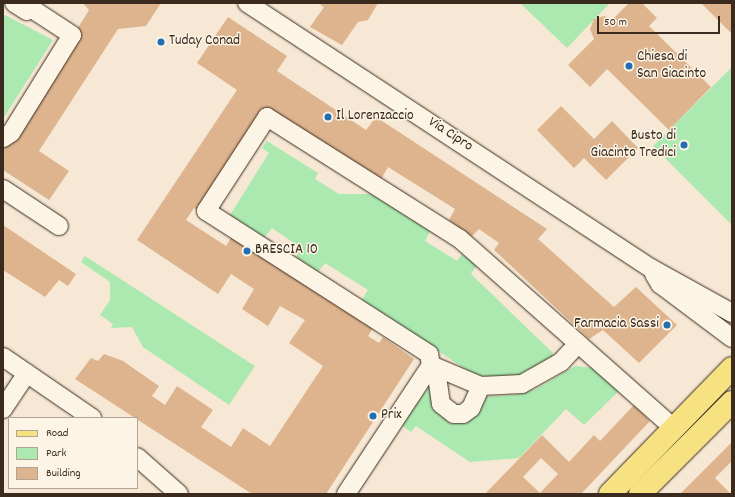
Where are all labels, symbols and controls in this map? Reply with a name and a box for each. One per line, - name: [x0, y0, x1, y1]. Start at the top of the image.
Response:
- scale bar: [599, 8, 722, 34]
- text: 50 m: [604, 14, 627, 31]
- place label: Tuday Conad: [169, 33, 240, 51]
- marker: Tuday Conad: [156, 37, 166, 47]
- place label: Chiesa di San Giacinto: [637, 48, 706, 83]
- marker: Chiesa di San Giacinto: [624, 61, 634, 71]
- place label: Il Lorenzaccio: [336, 108, 414, 126]
- marker: Il Lorenzaccio: [323, 112, 333, 122]
- street label: Via Cipro: [424, 114, 476, 156]
- place label: Busto di Giacinto Tredici: [591, 127, 676, 162]
- marker: Busto di Giacinto Tredici: [679, 140, 689, 150]
- place label: BRESCIA 10: [255, 242, 318, 260]
- marker: BRESCIA 10: [242, 246, 252, 256]
- place label: Farmacia Sassi: [574, 316, 659, 334]
- marker: Farmacia Sassi: [662, 320, 672, 330]
- place label: Prix: [381, 407, 402, 425]
- marker: Prix: [368, 411, 378, 421]
- legend: [8, 417, 138, 489]
- text: Road: [46, 425, 68, 442]
- text: Park: [46, 445, 66, 462]
- text: Building: [46, 465, 81, 482]

